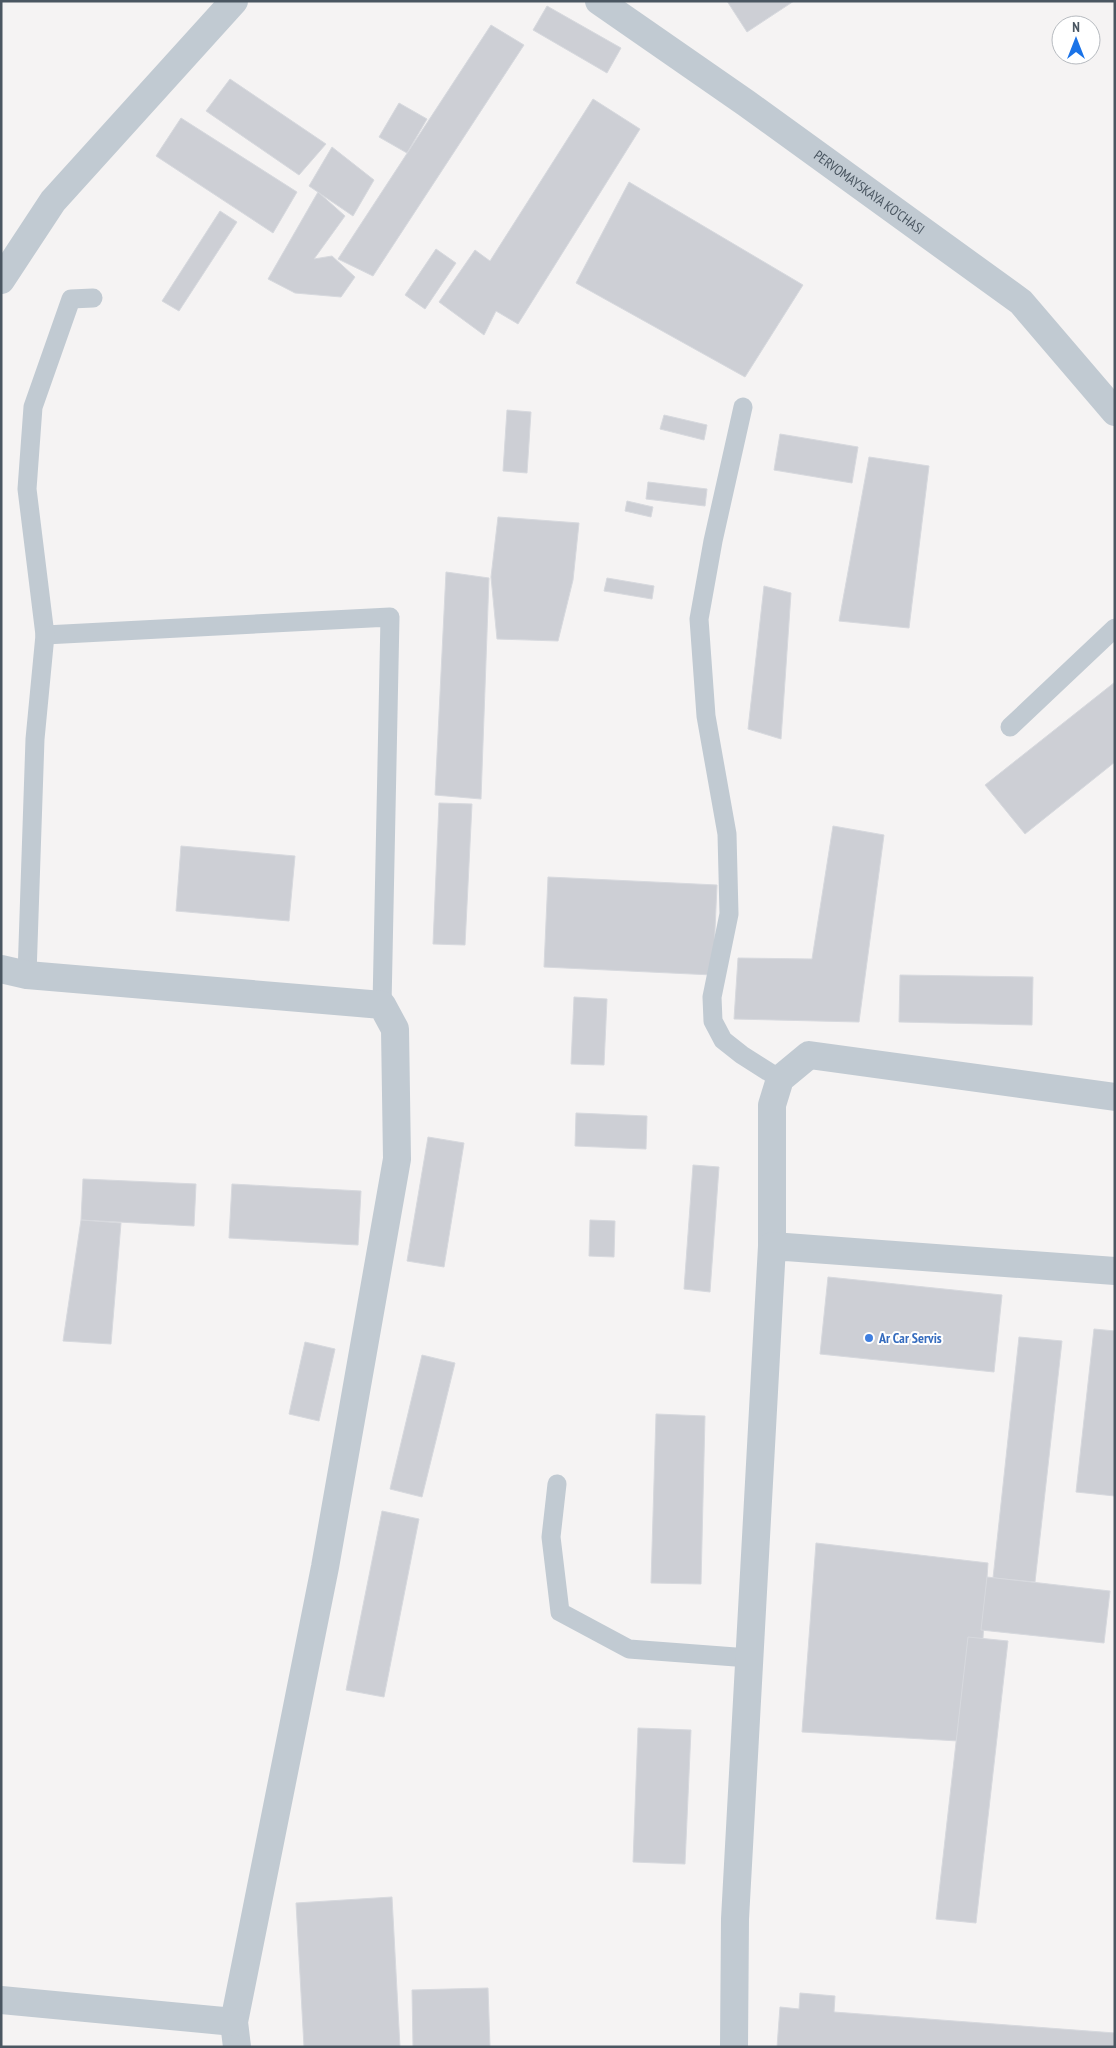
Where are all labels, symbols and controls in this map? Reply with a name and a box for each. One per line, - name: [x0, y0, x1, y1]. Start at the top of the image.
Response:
- north arrow: [1051, 15, 1101, 65]
- text: N: [1072, 18, 1080, 36]
- street label: PERVOMAYSKAYA KO'CHASI: [810, 146, 928, 238]
- place label: Ar Car Servis: [878, 1329, 942, 1347]
- marker: Ar Car Servis: [863, 1332, 875, 1344]

